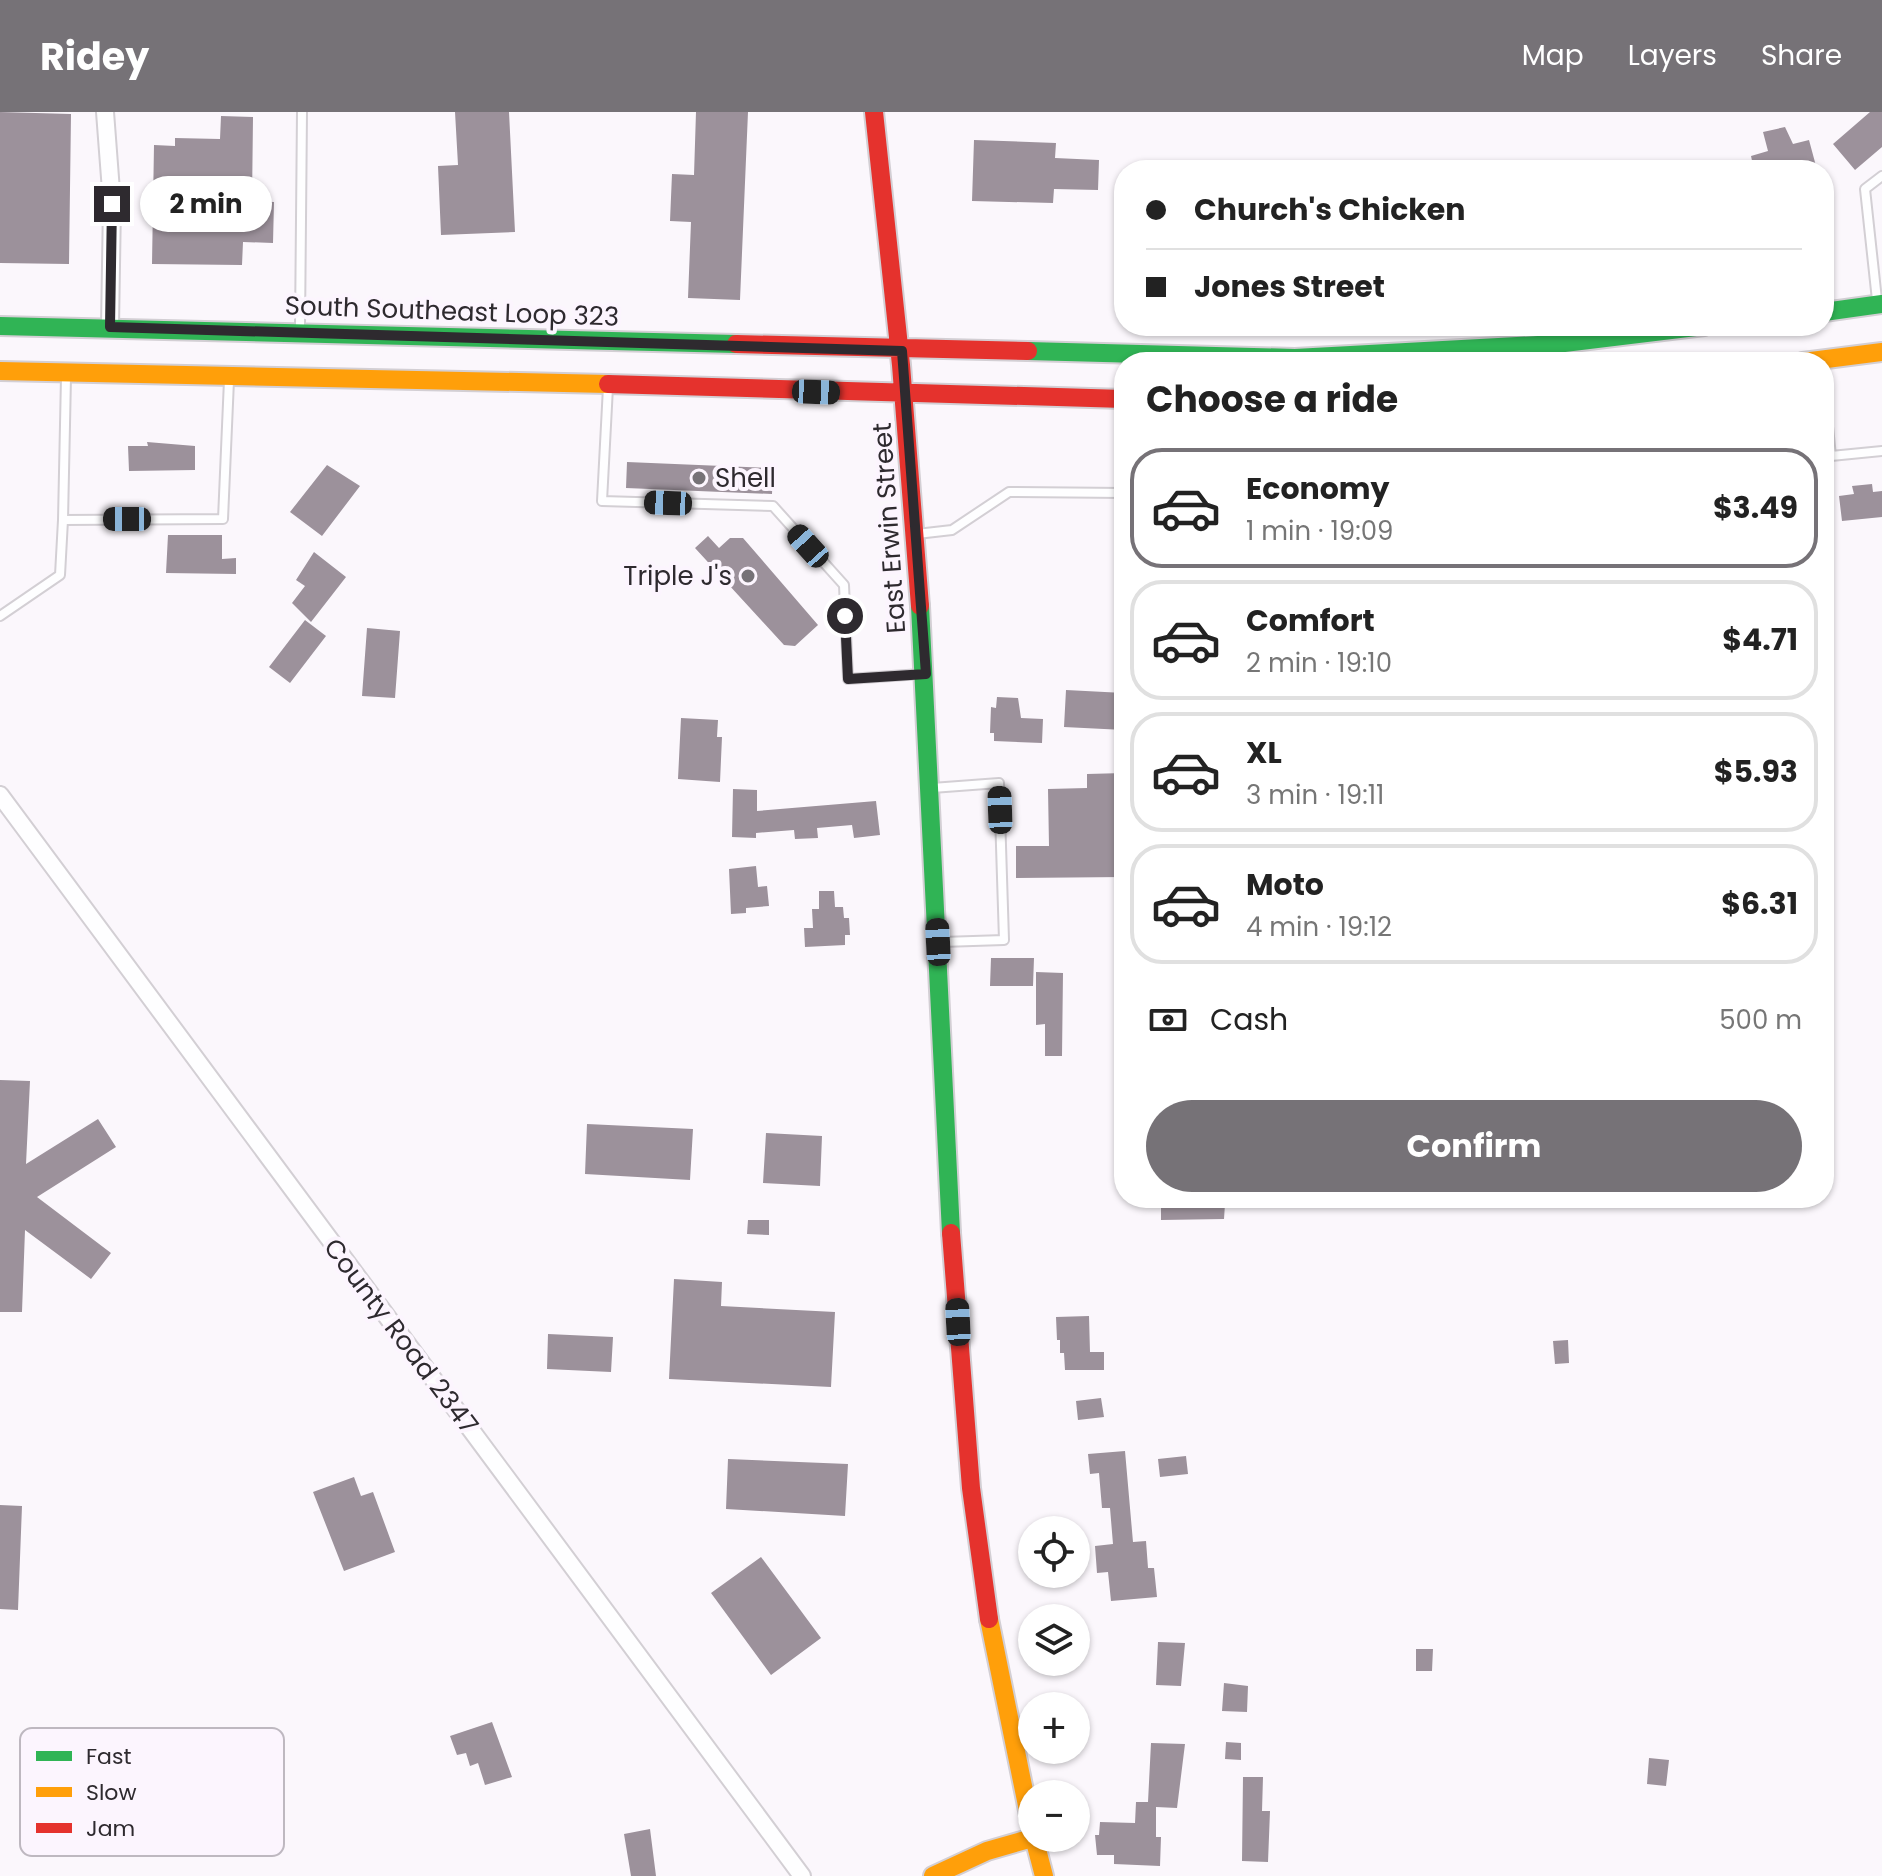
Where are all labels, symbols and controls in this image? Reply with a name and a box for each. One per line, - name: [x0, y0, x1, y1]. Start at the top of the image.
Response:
- text: Ridey: [40, 30, 149, 83]
- text: Map: [1522, 36, 1584, 75]
- text: Layers: [1628, 36, 1717, 75]
- text: Share: [1761, 36, 1842, 75]
- callout: 2 min: [140, 176, 272, 232]
- route end: [94, 186, 130, 222]
- text: 2 min: [169, 186, 243, 222]
- text: Church's Chicken: [1194, 188, 1466, 231]
- text: Jones Street: [1194, 265, 1385, 308]
- street label: South Southeast Loop 323: [284, 287, 620, 335]
- text: Choose a ride: [1146, 374, 1398, 425]
- car: [792, 379, 840, 405]
- street label: East Erwin Street: [864, 421, 914, 635]
- place label: Shell: [715, 460, 776, 496]
- text: Economy: [1246, 467, 1390, 510]
- marker: Shell: [690, 469, 708, 487]
- icon: car: [1150, 472, 1222, 544]
- text: $3.49: [1713, 486, 1798, 529]
- car: [644, 490, 692, 516]
- car: [103, 507, 151, 531]
- text: 1 min · 19:09: [1246, 513, 1393, 549]
- car: [783, 520, 833, 572]
- place label: Triple J's: [623, 558, 732, 594]
- marker: Triple J's: [739, 567, 757, 585]
- route start: [827, 598, 863, 634]
- text: Comfort: [1246, 599, 1375, 642]
- icon: car: [1150, 604, 1222, 676]
- text: $4.71: [1722, 618, 1798, 661]
- text: 2 min · 19:10: [1246, 645, 1392, 681]
- text: XL: [1246, 731, 1282, 774]
- icon: car: [1150, 736, 1222, 808]
- text: $5.93: [1714, 750, 1798, 793]
- text: 3 min · 19:11: [1246, 777, 1384, 813]
- car: [987, 786, 1013, 834]
- text: Moto: [1246, 863, 1324, 906]
- icon: car: [1150, 868, 1222, 940]
- text: $6.31: [1721, 882, 1798, 925]
- text: 4 min · 19:12: [1246, 909, 1392, 945]
- car: [925, 917, 951, 967]
- icon: cash: [1146, 998, 1190, 1042]
- text: Cash: [1210, 998, 1288, 1041]
- text: 500 m: [1719, 1002, 1802, 1038]
- button: Confirm: [1146, 1100, 1802, 1192]
- street label: County Road 2347: [315, 1231, 487, 1441]
- car: [945, 1297, 971, 1347]
- map controls: [1018, 1516, 1090, 1852]
- button: locate: [1018, 1516, 1090, 1588]
- button: layers: [1018, 1604, 1090, 1676]
- button: +: [1018, 1692, 1090, 1764]
- legend: [20, 1728, 284, 1856]
- text: Fast: [86, 1741, 131, 1772]
- text: Slow: [86, 1777, 136, 1808]
- button: −: [1018, 1780, 1090, 1852]
- text: Jam: [86, 1813, 135, 1844]

